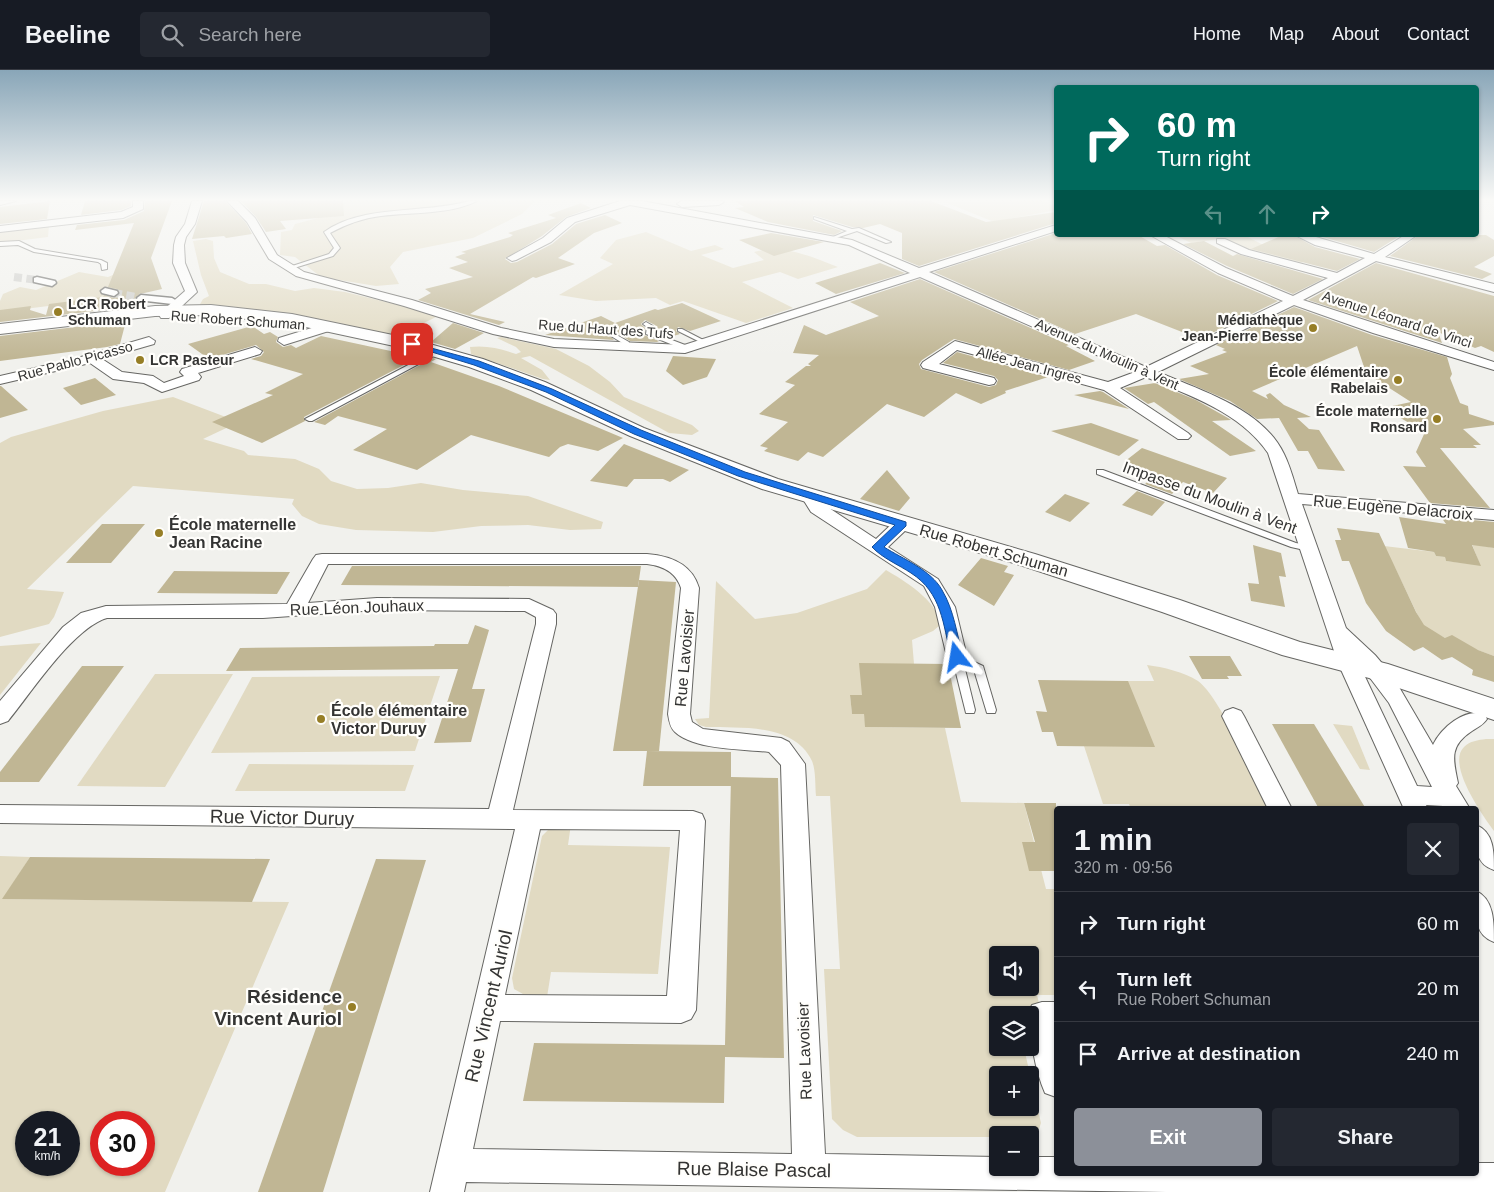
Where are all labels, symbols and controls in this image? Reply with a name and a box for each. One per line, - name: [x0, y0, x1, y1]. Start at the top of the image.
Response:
- search box: [140, 12, 490, 57]
- text: Beeline: [25, 21, 110, 48]
- icon: search: [158, 21, 186, 49]
- text: Search here: [198, 24, 302, 45]
- text: Home: [1193, 24, 1241, 44]
- text: Map: [1269, 24, 1304, 44]
- text: About: [1332, 24, 1379, 44]
- text: Contact: [1407, 24, 1469, 44]
- icon: right: [1074, 105, 1139, 170]
- text: 60 m: [1157, 105, 1237, 144]
- text: Turn right: [1157, 146, 1250, 171]
- icon: left: [1200, 200, 1228, 228]
- icon: ahead: [1253, 200, 1281, 228]
- icon: right: [1306, 200, 1334, 228]
- street label: Avenue Léonard de Vinci: [1320, 287, 1474, 351]
- place label: LCR Robert Schuman: [68, 296, 146, 328]
- marker: LCR Robert Schuman: [52, 306, 64, 318]
- street label: Rue Robert Schuman: [170, 307, 306, 333]
- place label: Médiathèque Jean-Pierre Besse: [1182, 312, 1303, 344]
- street label: Avenue du Moulin à Vent: [1033, 315, 1181, 393]
- street label: Rue du Haut des Tufs: [538, 316, 674, 342]
- marker: Médiathèque Jean-Pierre Besse: [1307, 322, 1319, 334]
- pin: [391, 323, 433, 365]
- icon: arrive: [398, 330, 426, 358]
- street label: Rue Pablo Picasso: [16, 338, 134, 384]
- street label: Allée Jean Ingres: [975, 343, 1083, 387]
- place label: LCR Pasteur: [150, 352, 235, 368]
- marker: LCR Pasteur: [134, 354, 146, 366]
- place label: École élémentaire Rabelais: [1269, 364, 1388, 396]
- marker: École élémentaire Rabelais: [1392, 374, 1404, 386]
- place label: École maternelle Ronsard: [1316, 403, 1427, 435]
- marker: École maternelle Ronsard: [1431, 413, 1443, 425]
- street label: Impasse du Moulin à Vent: [1120, 458, 1300, 537]
- street label: Rue Eugène Delacroix: [1312, 492, 1473, 523]
- place label: École maternelle Jean Racine: [169, 515, 296, 551]
- street label: Rue Robert Schuman: [918, 521, 1070, 580]
- marker: École maternelle Jean Racine: [153, 527, 165, 539]
- street label: Rue Léon Jouhaux: [290, 597, 424, 618]
- street label: Rue Lavoisier: [672, 608, 697, 708]
- position arrow: [930, 630, 982, 682]
- place label: École élémentaire Victor Duruy: [331, 701, 467, 737]
- marker: École élémentaire Victor Duruy: [315, 713, 327, 725]
- street label: Rue Victor Duruy: [210, 806, 355, 829]
- text: 1 min: [1074, 823, 1152, 856]
- button: close: [1407, 823, 1459, 875]
- text: 320 m · 09:56: [1074, 859, 1173, 876]
- icon: right: [1074, 910, 1102, 938]
- text: Turn right: [1117, 913, 1205, 934]
- text: 60 m: [1417, 913, 1459, 934]
- street label: Rue Vincent Auriol: [461, 928, 516, 1084]
- map controls: [989, 946, 1039, 1176]
- button: sound: [989, 946, 1039, 996]
- text: Turn left: [1117, 969, 1192, 990]
- icon: left: [1074, 975, 1102, 1003]
- text: 20 m: [1417, 978, 1459, 999]
- place label: Résidence Vincent Auriol: [214, 986, 342, 1029]
- text: Rue Robert Schuman: [1117, 991, 1271, 1008]
- marker: Résidence Vincent Auriol: [346, 1001, 358, 1013]
- street label: Rue Lavoisier: [794, 1001, 815, 1100]
- button: layers: [989, 1006, 1039, 1056]
- icon: arrive: [1074, 1040, 1102, 1068]
- text: Arrive at destination: [1117, 1043, 1301, 1064]
- text: 240 m: [1406, 1043, 1459, 1064]
- button: +: [989, 1066, 1039, 1116]
- button: Exit: [1074, 1108, 1262, 1166]
- button: Share: [1272, 1108, 1459, 1166]
- speed limit sign: 30: [90, 1111, 155, 1176]
- text: 21: [34, 1123, 61, 1151]
- button: −: [989, 1126, 1039, 1176]
- text: km/h: [34, 1149, 61, 1163]
- street label: Rue Blaise Pascal: [677, 1158, 831, 1181]

